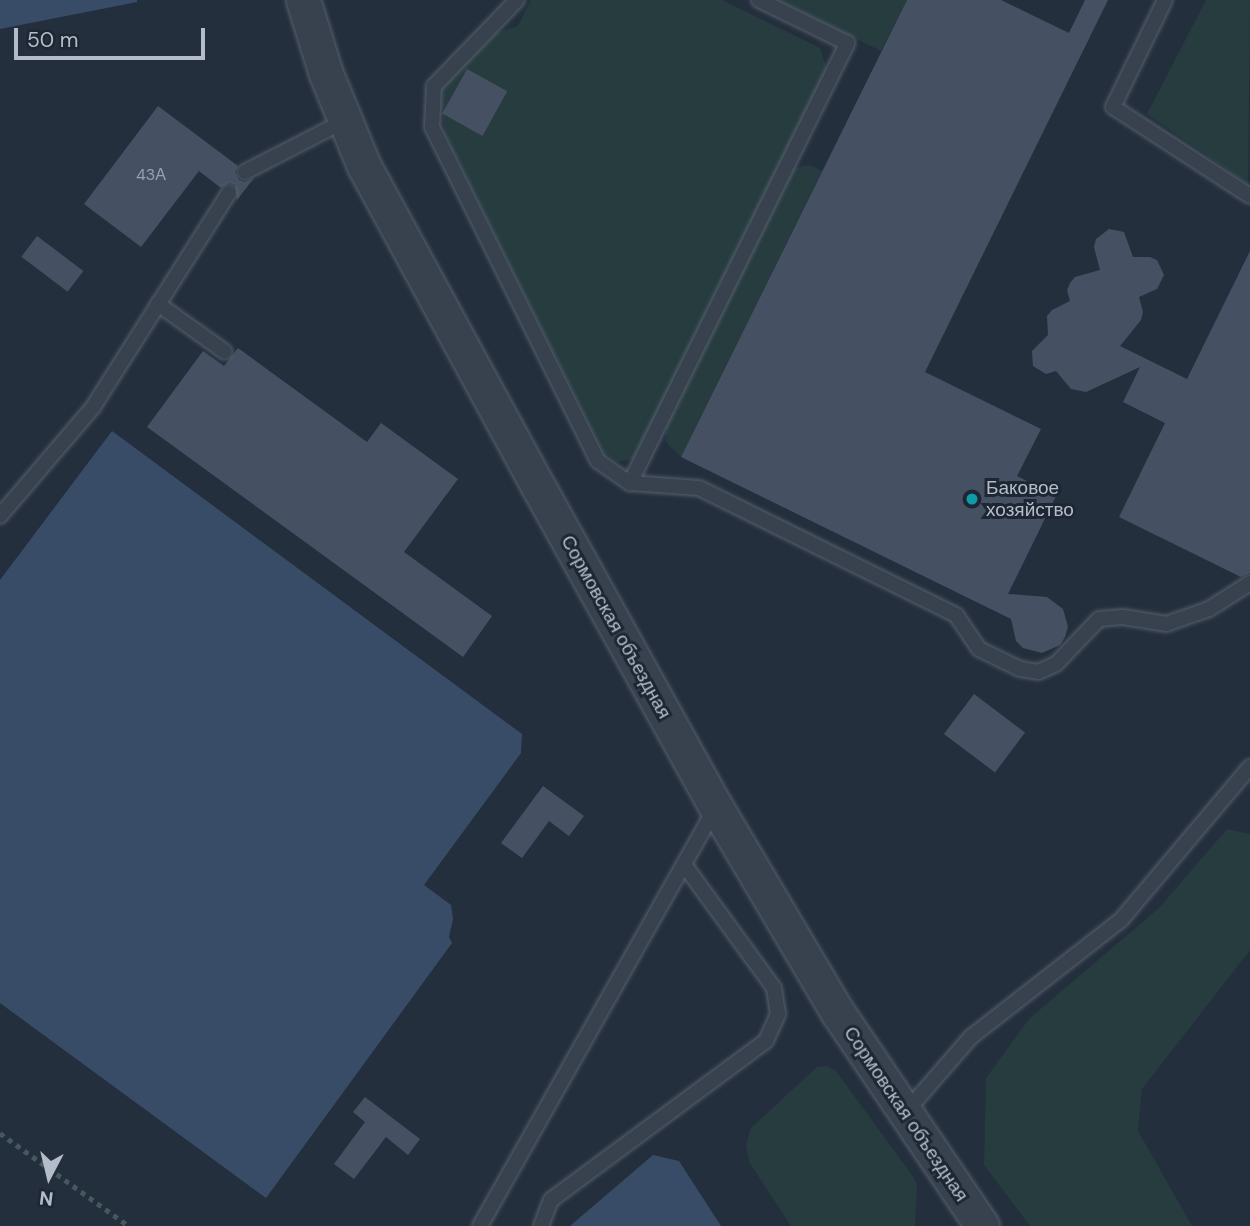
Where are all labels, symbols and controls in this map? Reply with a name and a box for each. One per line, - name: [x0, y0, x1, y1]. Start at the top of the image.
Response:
- scale bar: [18, 14, 208, 58]
- text: 50 m: [27, 26, 78, 54]
- house number: 43А: [136, 165, 166, 185]
- place label: Баковое хозяйство: [986, 477, 1074, 521]
- marker: Баковое хозяйство: [964, 491, 980, 507]
- street label: Сормовская объездная: [556, 531, 676, 723]
- street label: Сормовская объездная: [839, 1022, 973, 1206]
- north arrow: [14, 1142, 84, 1212]
- text: N: [38, 1185, 55, 1212]

